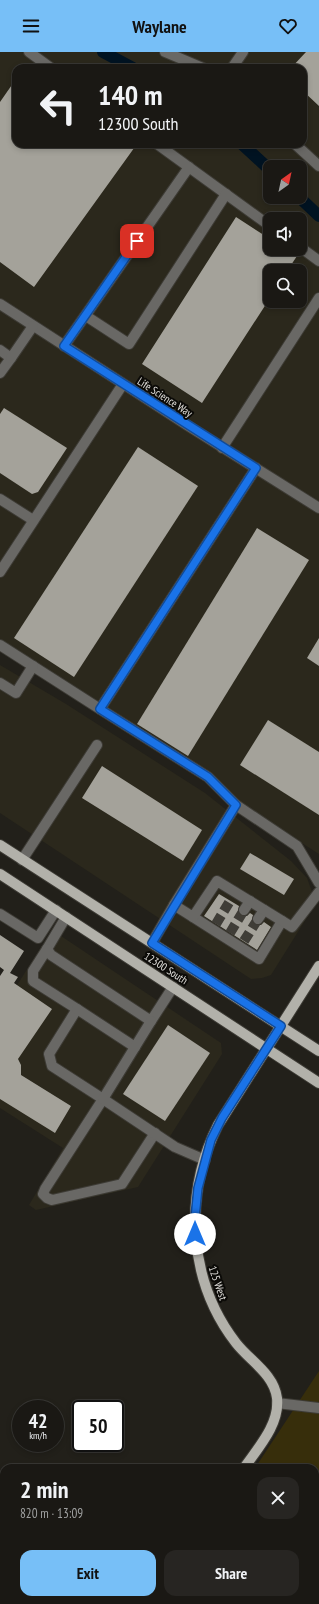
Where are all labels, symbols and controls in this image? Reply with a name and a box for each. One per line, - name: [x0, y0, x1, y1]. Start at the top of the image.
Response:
- icon: menu: [20, 15, 42, 37]
- text: Waylane: [132, 15, 187, 38]
- icon: heart: [277, 15, 299, 37]
- text: 140 m: [98, 76, 162, 113]
- icon: left: [32, 80, 84, 132]
- text: 12300 South: [98, 112, 178, 135]
- north arrow: [263, 160, 307, 204]
- map controls: [263, 160, 307, 308]
- button: sound: [263, 212, 307, 256]
- pin: [120, 224, 154, 258]
- icon: arrive: [126, 230, 148, 252]
- button: search: [263, 264, 307, 308]
- street label: Life Science Way: [135, 374, 196, 420]
- street label: 12300 South: [142, 949, 191, 987]
- position arrow: [174, 1213, 216, 1255]
- street label: 125 West: [206, 1264, 230, 1302]
- speed limit sign: 50: [72, 1400, 124, 1452]
- text: 42: [28, 1408, 48, 1434]
- text: km/h: [29, 1429, 47, 1442]
- text: 2 min: [20, 1474, 68, 1505]
- button: close: [257, 1477, 299, 1519]
- text: 820 m · 13:09: [20, 1505, 83, 1522]
- button: Exit: [20, 1550, 156, 1596]
- button: Share: [164, 1550, 299, 1596]

